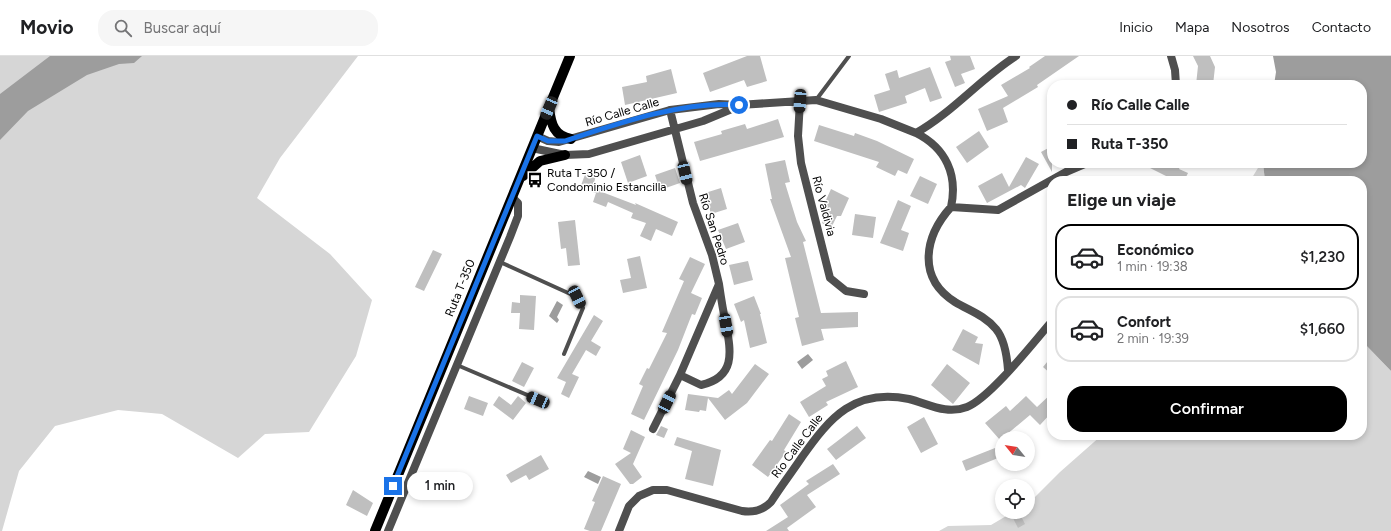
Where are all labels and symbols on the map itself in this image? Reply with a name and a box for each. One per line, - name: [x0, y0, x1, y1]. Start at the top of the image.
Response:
- car: [793, 89, 807, 113]
- car: [539, 95, 559, 121]
- street label: Río Calle Calle: [583, 95, 661, 129]
- route start: [730, 96, 748, 114]
- car: [676, 160, 694, 186]
- place label: Ruta T-350 / Condominio Estancilla: [547, 166, 666, 194]
- bus stop icon: Ruta T-350 / Condominio Estancilla: [526, 171, 544, 189]
- street label: Río Valdivia: [809, 174, 839, 238]
- street label: Río San Pedro: [696, 191, 732, 267]
- street label: Ruta T-350: [442, 257, 478, 319]
- car: [566, 284, 588, 310]
- car: [718, 312, 734, 338]
- car: [656, 389, 678, 415]
- car: [525, 390, 551, 410]
- street label: Río Calle Calle: [768, 411, 826, 481]
- north arrow: [995, 431, 1035, 471]
- callout: 1 min: [407, 472, 473, 500]
- route end: [384, 477, 402, 495]

